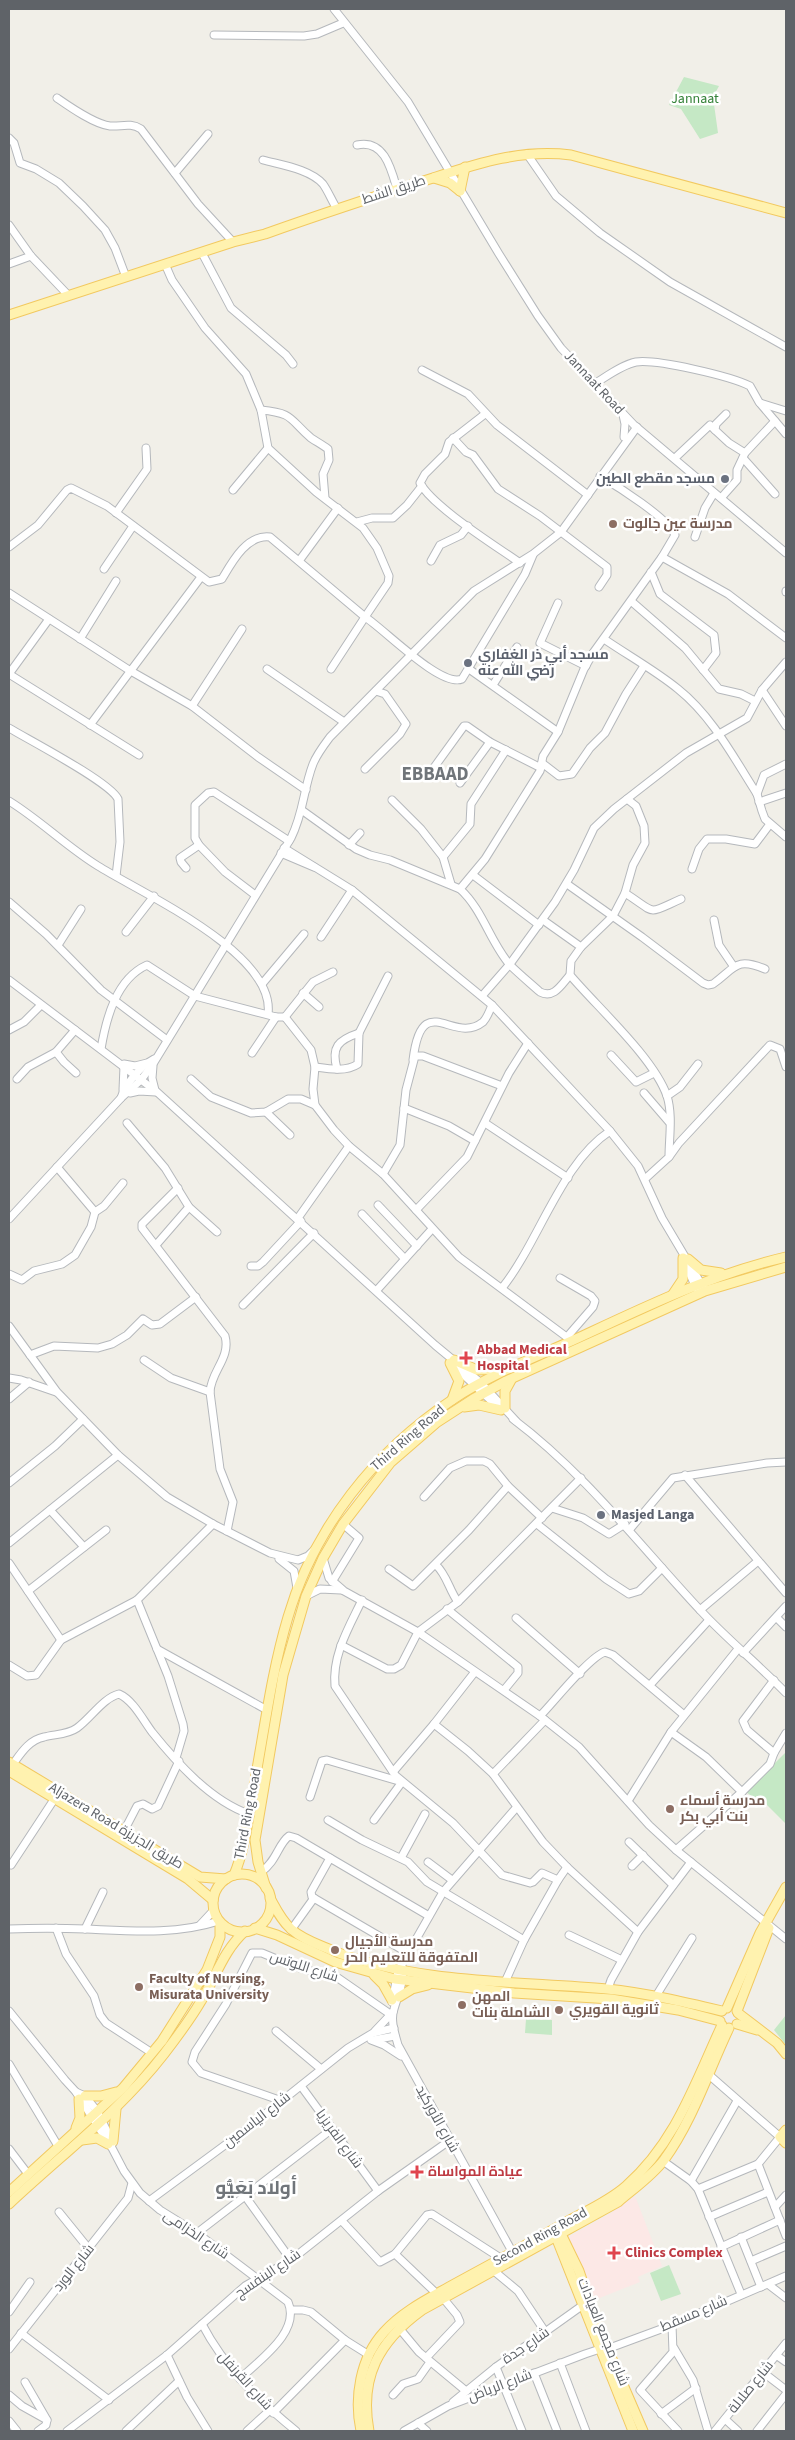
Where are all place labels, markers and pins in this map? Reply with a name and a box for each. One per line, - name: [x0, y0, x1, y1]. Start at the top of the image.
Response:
- place label: مسجد مقطع الطين: [596, 469, 715, 489]
- marker: مسجد مقطع الطين: [719, 473, 731, 485]
- place label: مدرسة عين جالوت: [623, 514, 733, 534]
- marker: مدرسة عين جالوت: [607, 518, 619, 530]
- place label: مسجد أبي ذر الغفاري رضي الله عنه: [478, 645, 609, 681]
- marker: مسجد أبي ذر الغفاري رضي الله عنه: [462, 657, 474, 669]
- place label: Abbad Medical Hospital: [476, 1340, 567, 1376]
- marker: Abbad Medical Hospital: [459, 1351, 473, 1365]
- place label: Masjed Langa: [611, 1505, 694, 1525]
- marker: Masjed Langa: [595, 1509, 607, 1521]
- place label: مدرسة أسماء بنت أبي بكر: [679, 1791, 765, 1828]
- marker: مدرسة أسماء بنت أبي بكر: [664, 1803, 676, 1815]
- place label: مدرسة الأجيال المتفوقة للتعليم الحر: [344, 1932, 478, 1968]
- marker: مدرسة الأجيال المتفوقة للتعليم الحر: [329, 1944, 341, 1956]
- place label: Faculty of Nursing, Misurata University: [149, 1969, 270, 2005]
- marker: Faculty of Nursing, Misurata University: [133, 1981, 145, 1993]
- place label: المهن الشاملة بنات: [472, 1987, 550, 2023]
- marker: المهن الشاملة بنات: [456, 1999, 468, 2011]
- place label: ثانوية القويري: [569, 2000, 660, 2020]
- marker: ثانوية القويري: [553, 2004, 565, 2016]
- place label: عيادة المواساة: [428, 2162, 523, 2182]
- marker: عيادة المواساة: [410, 2165, 424, 2179]
- place label: Clinics Complex: [625, 2243, 723, 2263]
- marker: Clinics Complex: [607, 2246, 621, 2260]

